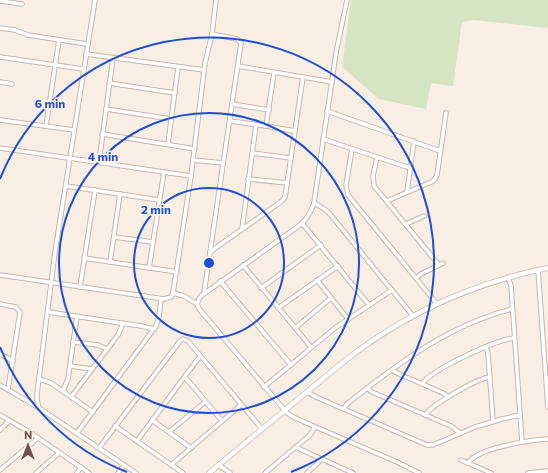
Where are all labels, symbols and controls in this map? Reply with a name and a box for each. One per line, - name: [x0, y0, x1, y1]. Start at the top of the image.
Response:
- text: 6 min: [35, 96, 65, 110]
- text: 4 min: [88, 149, 118, 163]
- text: 2 min: [141, 202, 171, 216]
- centre of rings: [202, 256, 216, 270]
- north arrow: [8, 425, 48, 465]
- text: N: [24, 428, 32, 441]

